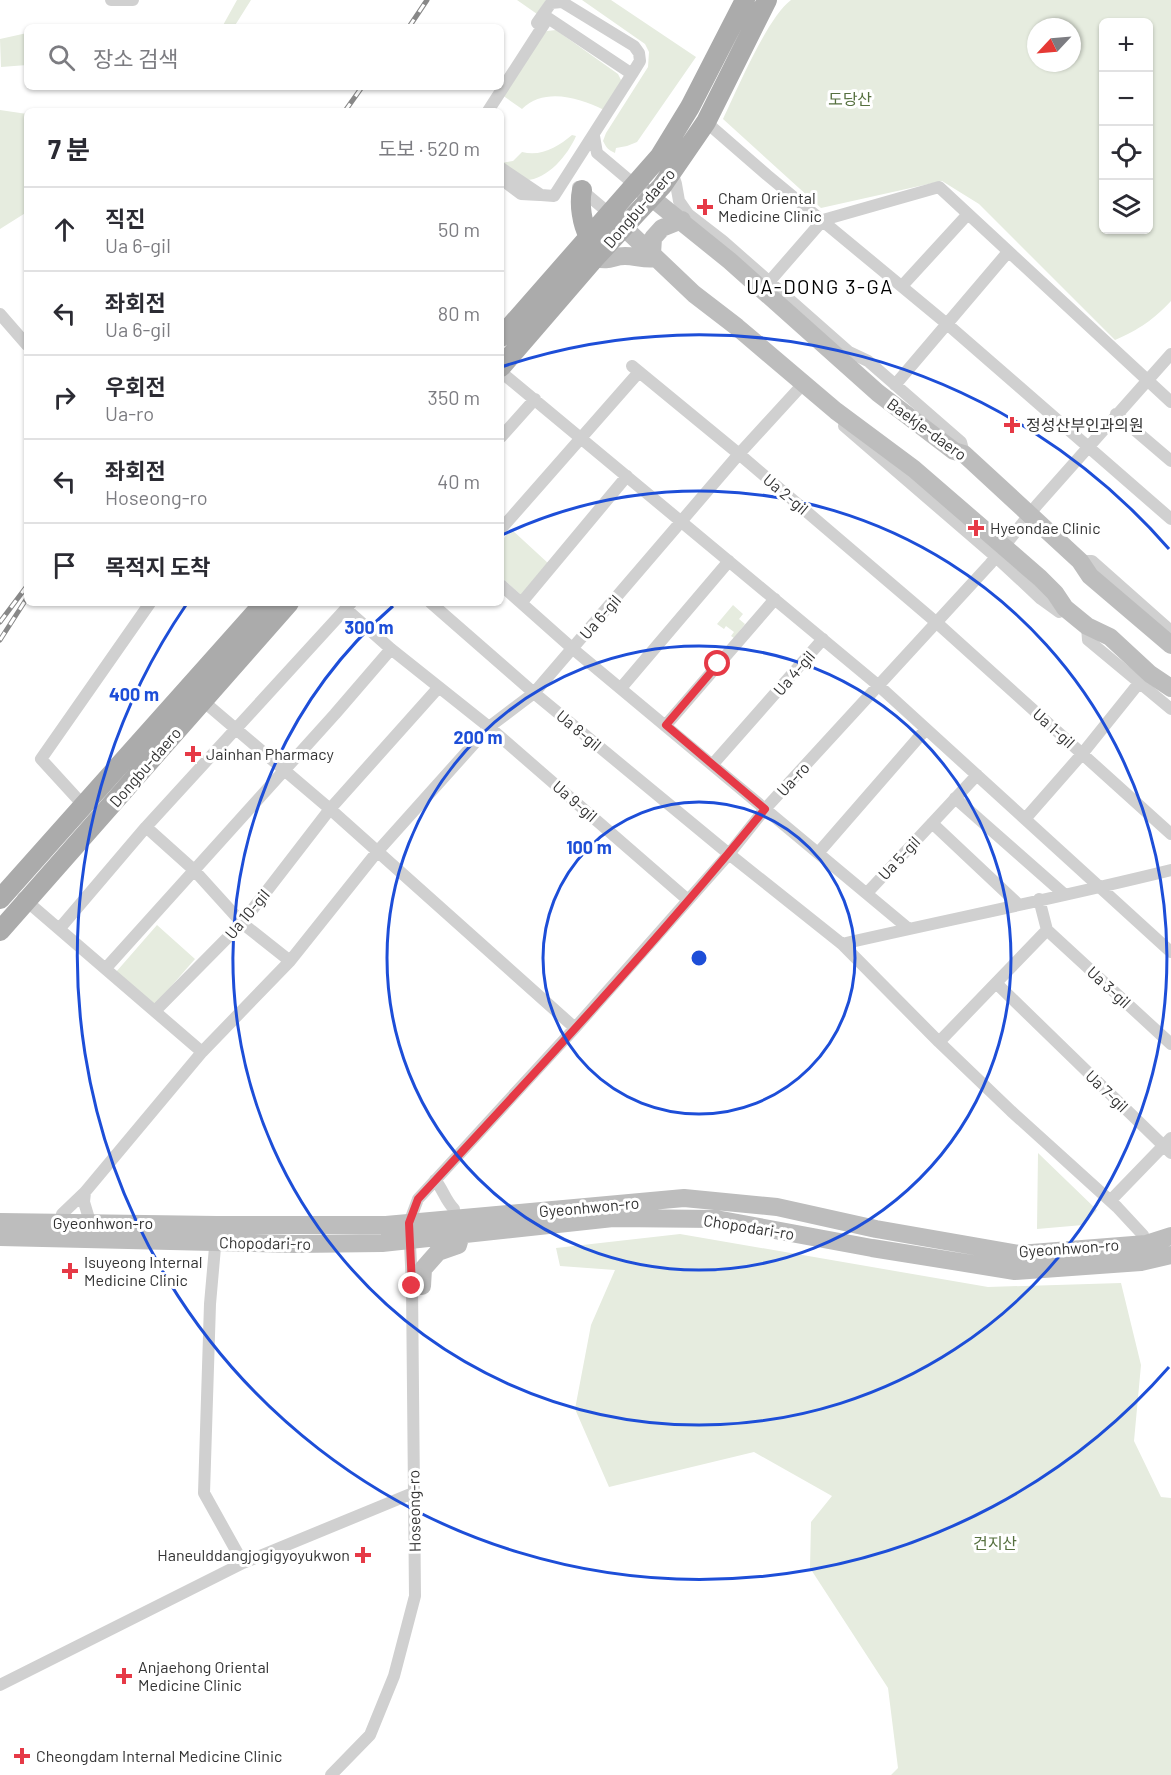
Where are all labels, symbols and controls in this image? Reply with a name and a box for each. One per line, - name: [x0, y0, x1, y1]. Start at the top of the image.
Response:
- north arrow: [1027, 18, 1081, 72]
- map controls: [1099, 18, 1153, 234]
- button: +: [1099, 18, 1153, 72]
- search box: [24, 24, 504, 90]
- icon: search: [45, 41, 78, 74]
- text: 장소 검색: [93, 45, 178, 71]
- button: −: [1099, 72, 1153, 126]
- park label: 도당산: [828, 89, 872, 108]
- button: locate: [1099, 126, 1153, 180]
- text: 7 분: [48, 133, 90, 164]
- text: 도보 · 520 m: [378, 136, 480, 160]
- street label: Dongbu-daero: [599, 164, 678, 251]
- button: layers: [1099, 180, 1153, 234]
- place label: Cham Oriental Medicine Clinic: [718, 188, 822, 225]
- marker: Cham Oriental Medicine Clinic: [696, 198, 714, 216]
- text: 직진: [105, 205, 145, 231]
- icon: ahead: [48, 213, 81, 246]
- text: 50 m: [438, 217, 480, 241]
- text: Ua 6-gil: [105, 233, 171, 257]
- district label: UA-DONG 3-GA: [746, 274, 894, 298]
- text: 좌회전: [105, 289, 166, 315]
- icon: left: [48, 297, 81, 330]
- text: 80 m: [438, 301, 480, 325]
- text: Ua 6-gil: [105, 317, 171, 341]
- text: 우회전: [105, 373, 166, 399]
- icon: right: [48, 381, 81, 414]
- text: 350 m: [428, 385, 480, 409]
- street label: Baekje-daero: [884, 393, 971, 464]
- text: Ua-ro: [105, 401, 154, 425]
- place label: 정성산부인과의원: [1026, 415, 1144, 434]
- marker: 정성산부인과의원: [1003, 416, 1021, 434]
- text: 좌회전: [105, 457, 166, 483]
- icon: left: [48, 465, 81, 498]
- text: 40 m: [437, 469, 480, 493]
- street label: Ua 2-gil: [760, 469, 813, 518]
- text: Hoseong-ro: [105, 485, 208, 509]
- place label: Hyeondae Clinic: [990, 518, 1100, 537]
- marker: Hyeondae Clinic: [967, 519, 985, 537]
- icon: arrive: [48, 549, 81, 582]
- text: 목적지 도착: [105, 553, 211, 579]
- street label: Ua 6-gil: [575, 591, 624, 643]
- text: 300 m: [345, 616, 393, 638]
- street label: Ua 4-gil: [769, 646, 818, 699]
- route start: [704, 650, 730, 676]
- text: 400 m: [109, 683, 159, 705]
- street label: Ua 1-gil: [1029, 704, 1079, 751]
- street label: Ua 8-gil: [553, 705, 606, 754]
- street label: Dongbu-daero: [105, 723, 184, 810]
- text: 200 m: [453, 726, 503, 748]
- place label: Jainhan Pharmacy: [206, 744, 334, 763]
- marker: Jainhan Pharmacy: [184, 745, 202, 763]
- street label: Ua-ro: [772, 758, 813, 800]
- street label: Ua 9-gil: [549, 776, 601, 825]
- street label: Ua 5-gil: [874, 832, 924, 883]
- text: 100 m: [566, 836, 612, 858]
- street label: Ua 10-gil: [220, 885, 273, 942]
- centre of rings: [689, 948, 709, 968]
- street label: Ua 3-gil: [1084, 962, 1135, 1012]
- street label: Ua 7-gil: [1082, 1066, 1133, 1116]
- street label: Gyeonhwon-ro: [538, 1193, 640, 1220]
- street label: Chopodari-ro: [702, 1210, 796, 1243]
- street label: Gyeonhwon-ro: [53, 1213, 153, 1232]
- street label: Chopodari-ro: [219, 1232, 311, 1253]
- street label: Gyeonhwon-ro: [1018, 1235, 1120, 1260]
- place label: Isuyeong Internal Medicine Clinic: [84, 1252, 202, 1289]
- marker: Isuyeong Internal Medicine Clinic: [61, 1262, 79, 1280]
- route end: [398, 1272, 424, 1298]
- street label: Hoseong-ro: [403, 1470, 424, 1552]
- park label: 건지산: [973, 1533, 1017, 1552]
- place label: Haneulddangjogigyoyukwon: [157, 1545, 350, 1564]
- marker: Haneulddangjogigyoyukwon: [354, 1546, 372, 1564]
- place label: Anjaehong Oriental Medicine Clinic: [138, 1657, 269, 1694]
- marker: Anjaehong Oriental Medicine Clinic: [115, 1667, 133, 1685]
- place label: Cheongdam Internal Medicine Clinic: [36, 1746, 282, 1765]
- marker: Cheongdam Internal Medicine Clinic: [13, 1747, 31, 1765]

